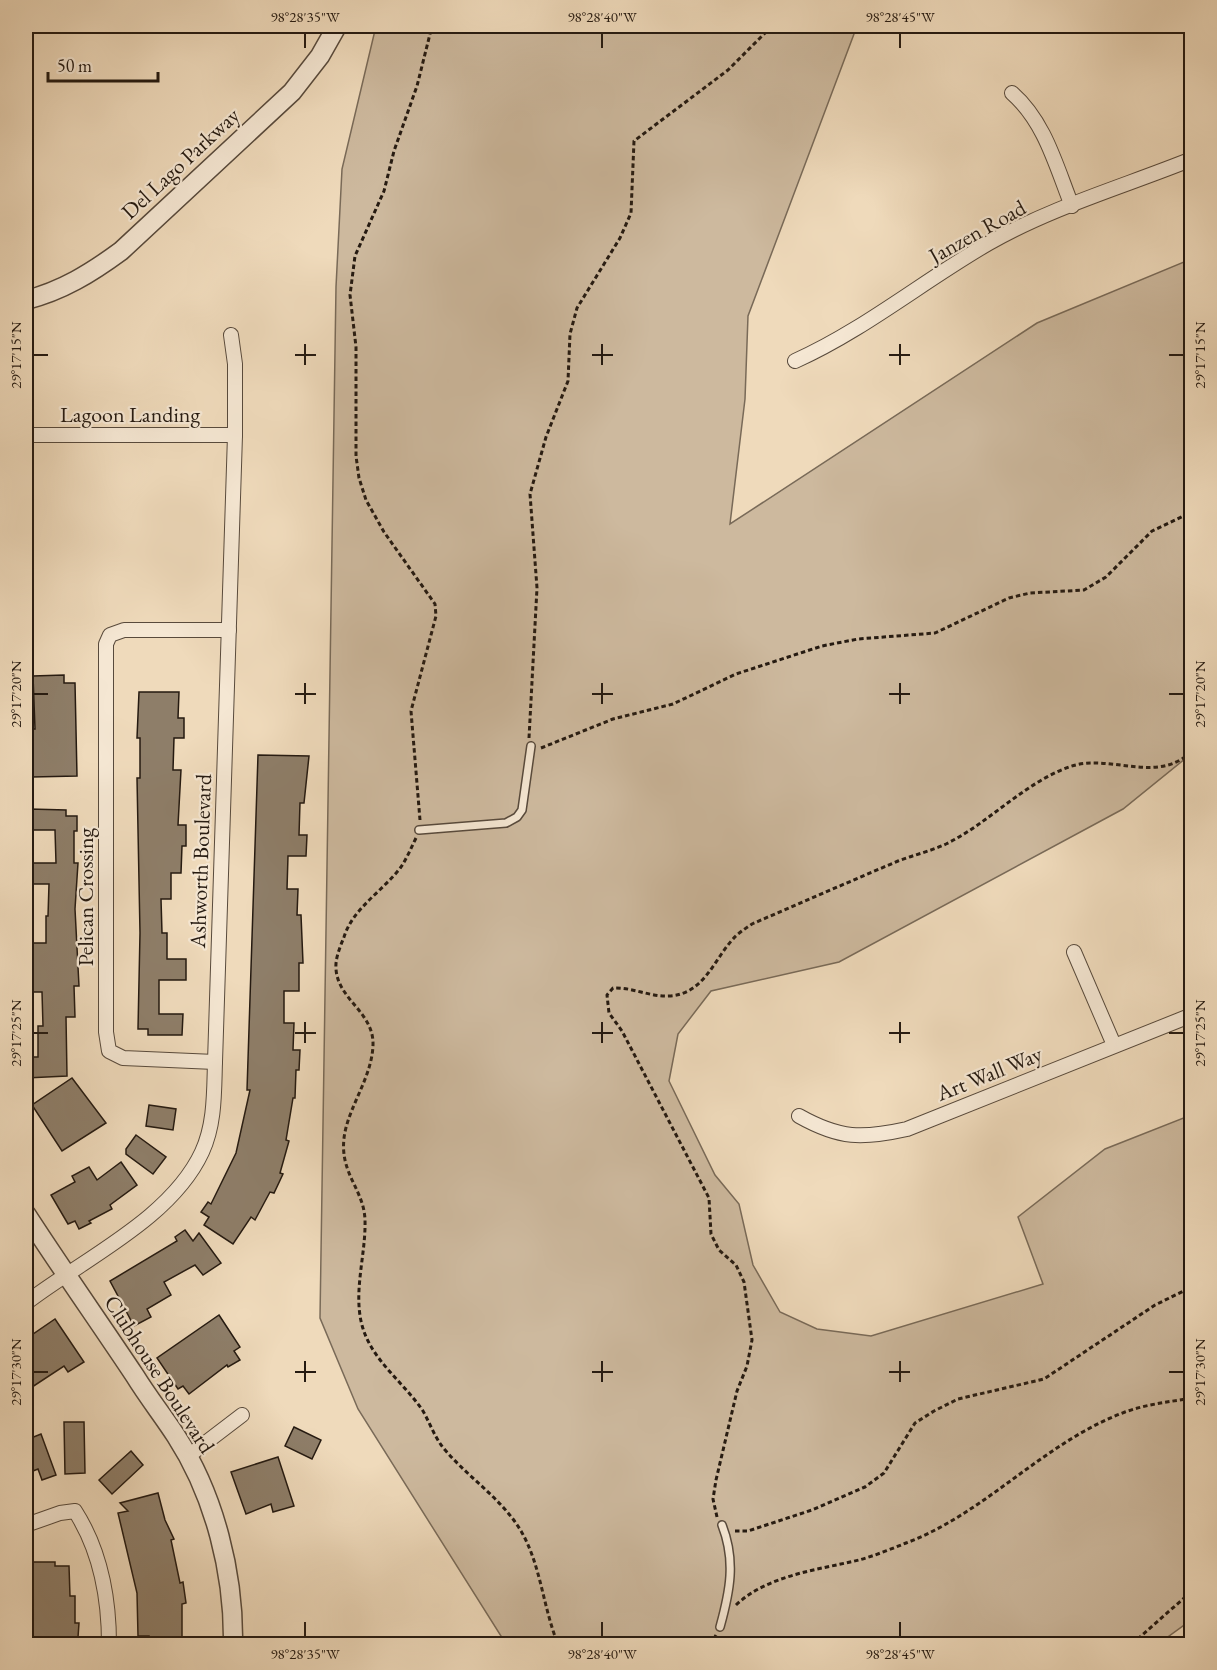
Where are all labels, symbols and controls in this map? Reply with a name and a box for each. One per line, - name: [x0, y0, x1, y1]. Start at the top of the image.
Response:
- text: 98°28'35"W: [270, 7, 340, 26]
- text: 98°28'40"W: [567, 7, 637, 26]
- text: 98°28'45"W: [865, 7, 935, 26]
- scale bar: [48, 45, 158, 83]
- text: 50 m: [57, 54, 92, 77]
- street label: Del Lago Parkway: [115, 101, 246, 226]
- street label: Janzen Road: [922, 192, 1032, 271]
- text: 29°17'15"N: [6, 321, 25, 389]
- text: 29°17'15"N: [1190, 321, 1209, 389]
- street label: Lagoon Landing: [60, 400, 200, 429]
- text: 29°17'20"N: [6, 660, 25, 728]
- text: 29°17'20"N: [1190, 660, 1209, 728]
- street label: Ashworth Boulevard: [183, 773, 218, 950]
- street label: Pelican Crossing: [71, 827, 100, 966]
- text: 29°17'25"N: [6, 999, 25, 1067]
- text: 29°17'25"N: [1190, 999, 1209, 1067]
- street label: Art Wall Way: [931, 1039, 1047, 1108]
- street label: Clubhouse Boulevard: [98, 1290, 222, 1460]
- text: 29°17'30"N: [6, 1338, 25, 1406]
- text: 29°17'30"N: [1190, 1338, 1209, 1406]
- text: 98°28'35"W: [270, 1644, 340, 1663]
- text: 98°28'40"W: [567, 1644, 637, 1663]
- text: 98°28'45"W: [865, 1644, 935, 1663]

